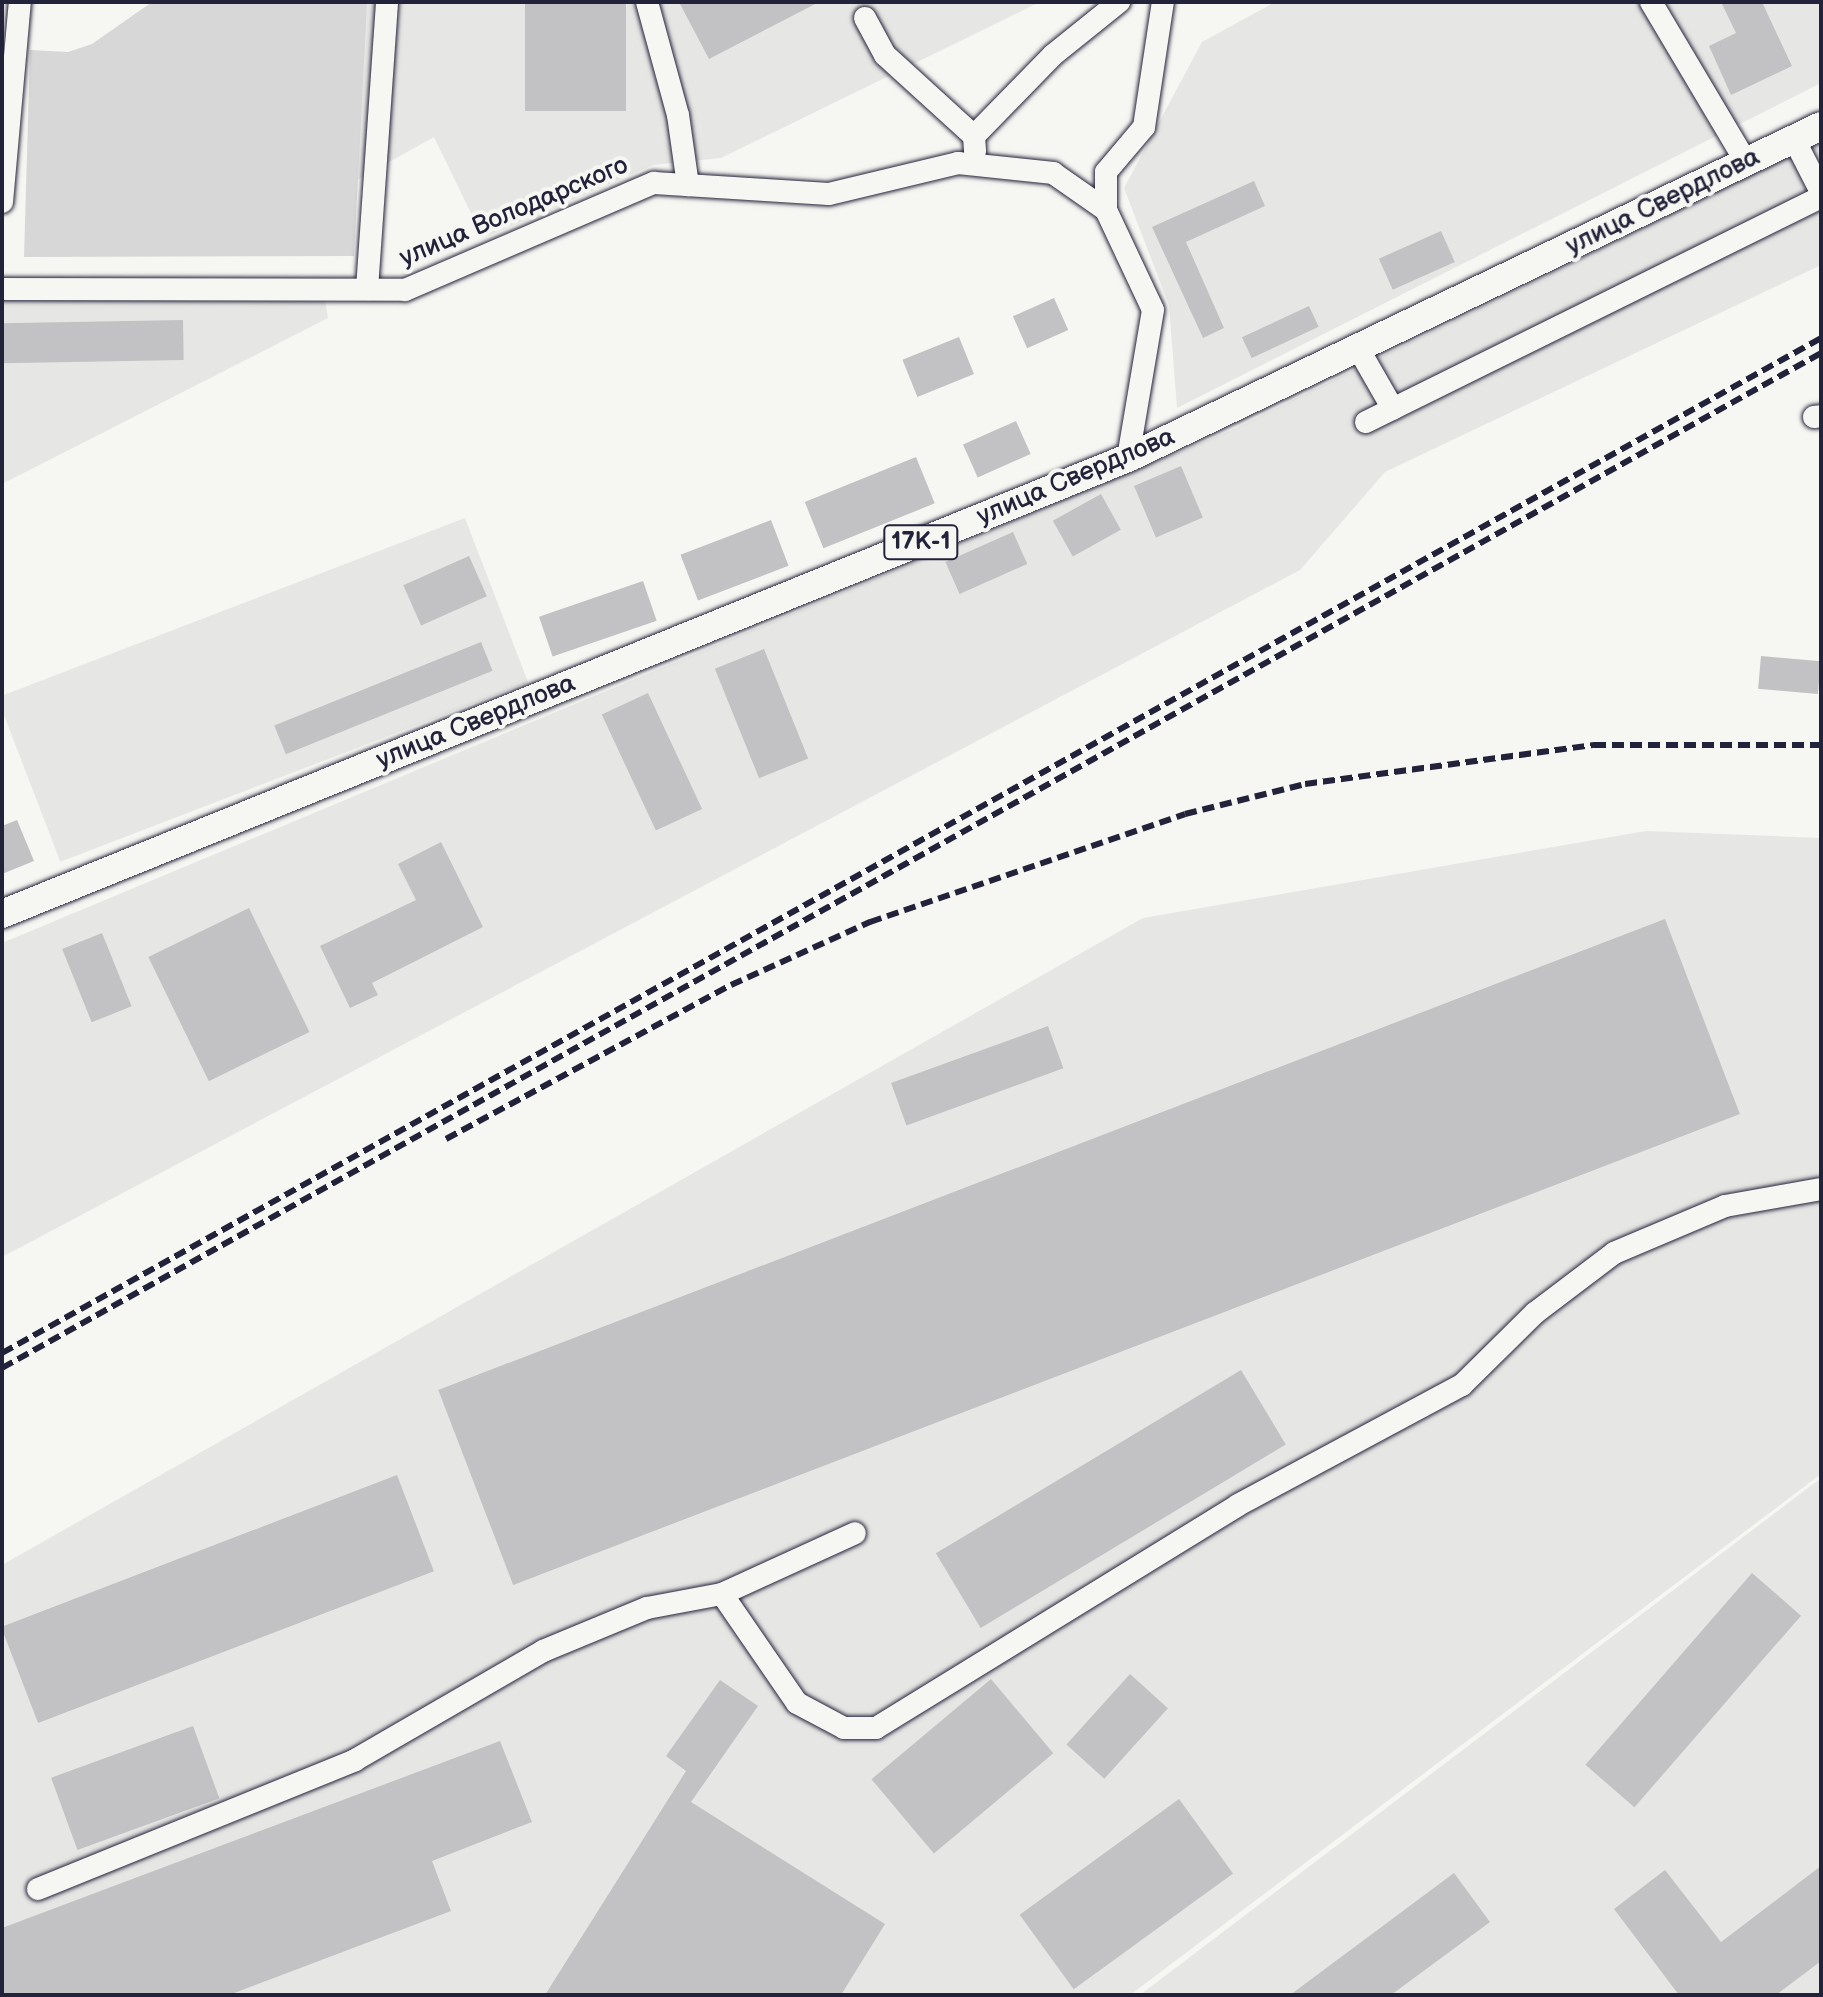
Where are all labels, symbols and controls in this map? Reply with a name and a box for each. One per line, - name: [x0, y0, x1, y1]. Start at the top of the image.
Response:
- street label: улица Свердлова: [1561, 142, 1765, 262]
- street label: улица Володарского: [395, 150, 633, 274]
- street label: улица Свердлова: [972, 421, 1180, 533]
- road number: 17К-1: [883, 522, 959, 562]
- street label: улица Свердлова: [372, 668, 580, 776]

